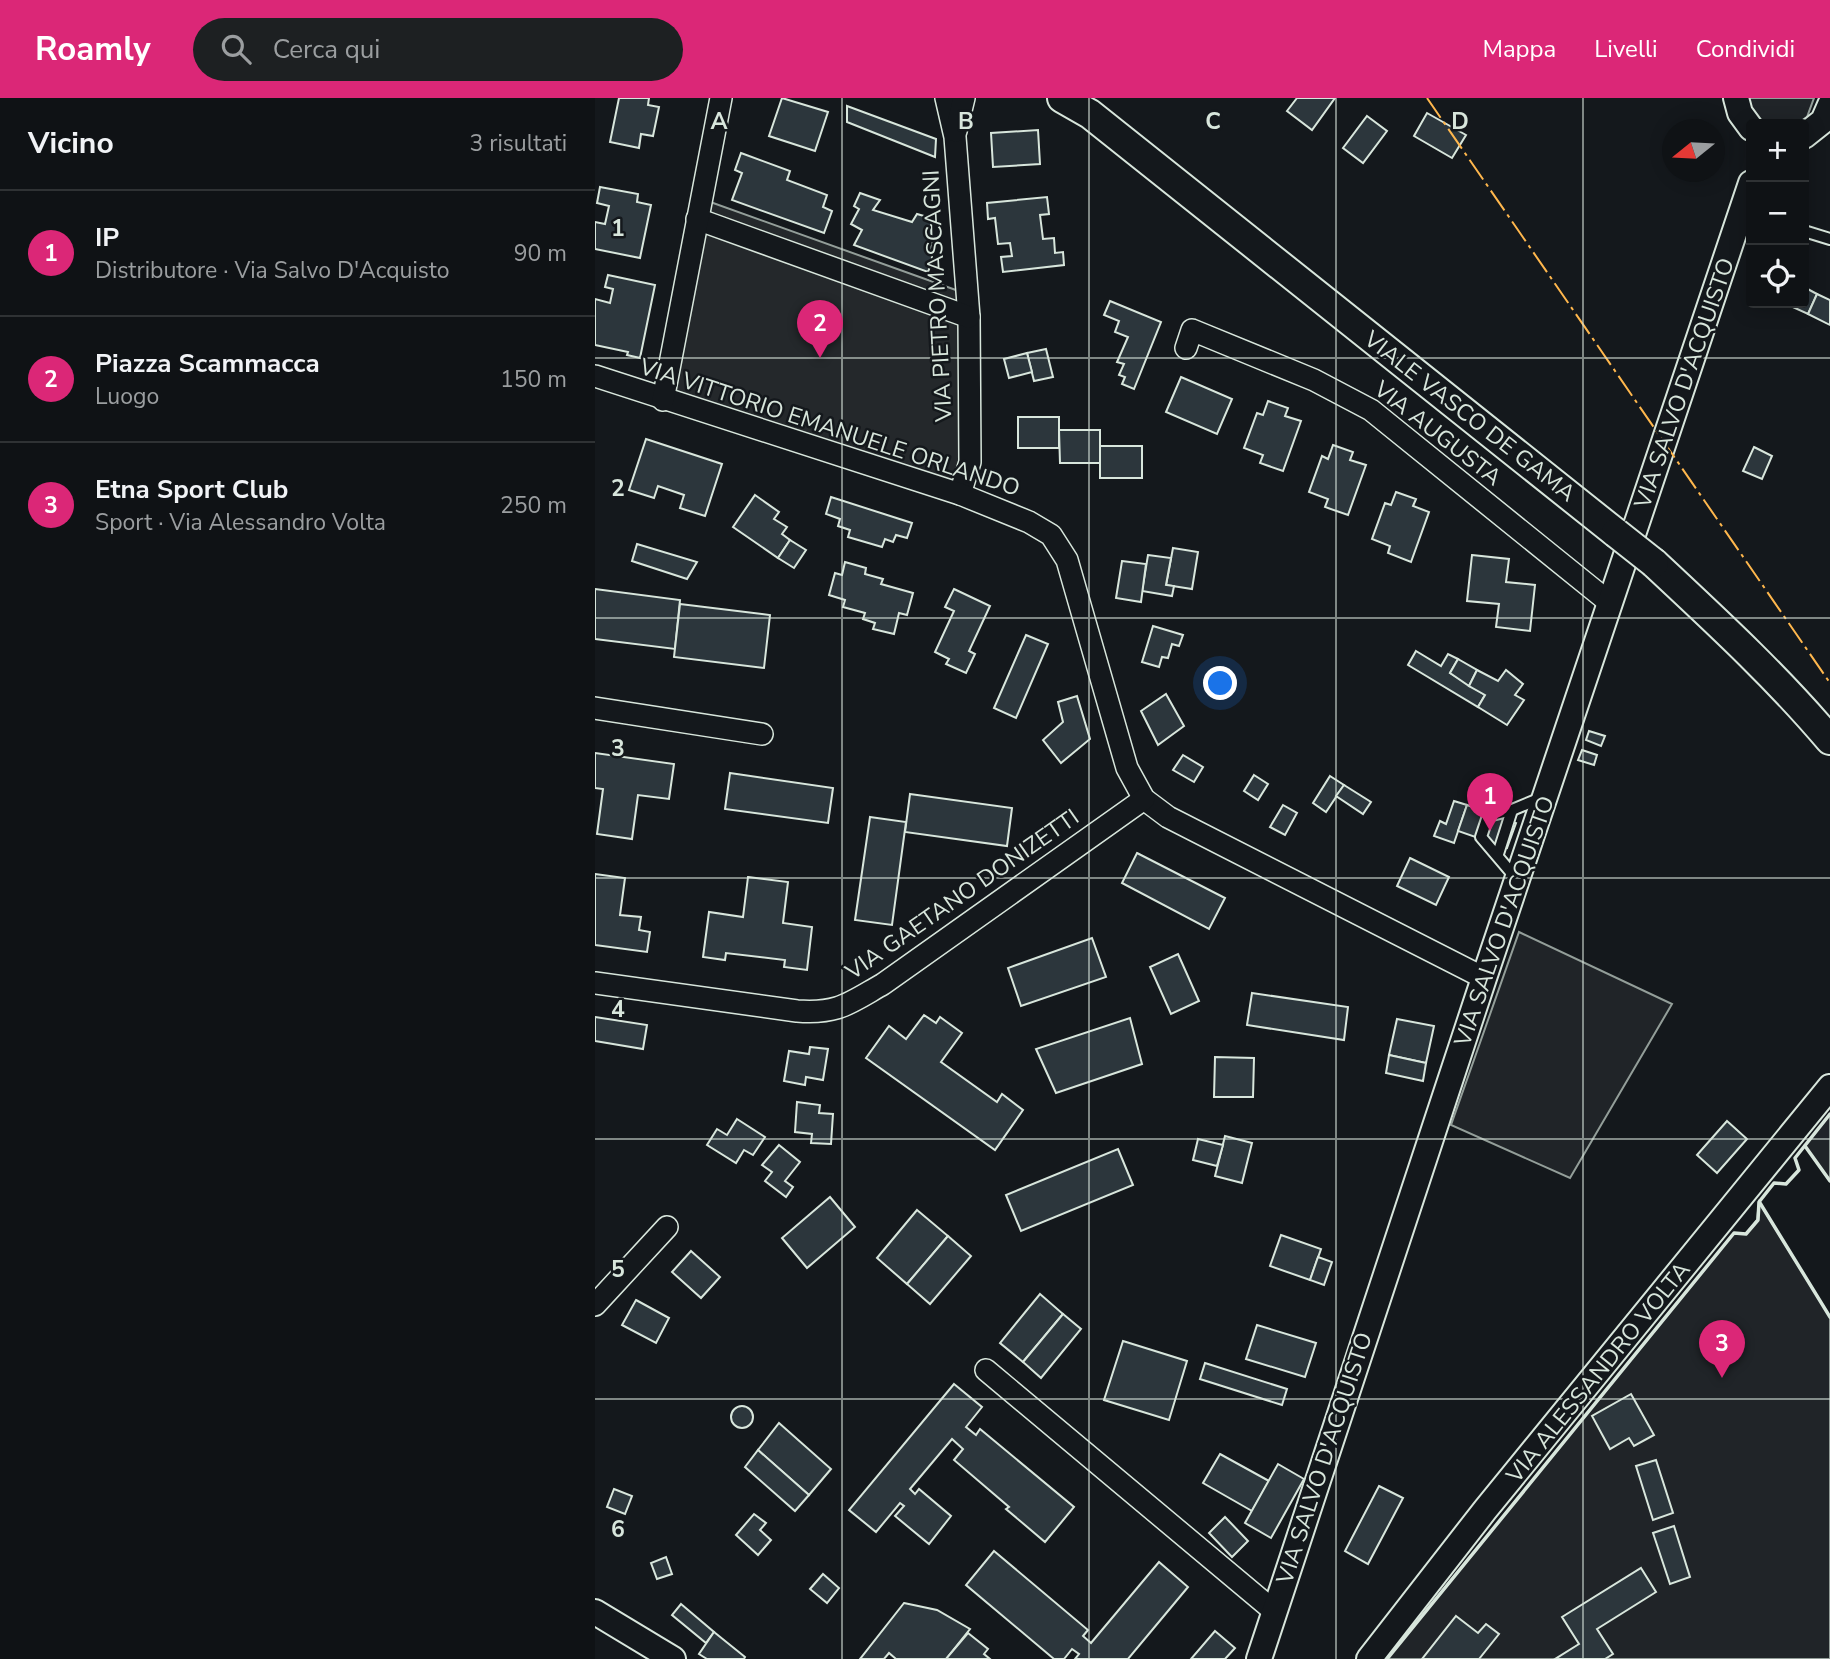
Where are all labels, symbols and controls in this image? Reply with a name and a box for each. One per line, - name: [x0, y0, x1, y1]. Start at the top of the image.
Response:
- search box: [193, 18, 683, 81]
- text: Roamly: [35, 27, 151, 72]
- icon: search: [217, 30, 255, 68]
- text: Cerca qui: [273, 32, 380, 67]
- text: Mappa: [1482, 33, 1556, 65]
- text: Livelli: [1594, 33, 1658, 65]
- text: Condividi: [1696, 33, 1795, 65]
- text: A: [710, 106, 728, 137]
- text: B: [958, 106, 974, 137]
- text: C: [1205, 106, 1221, 137]
- text: D: [1451, 106, 1469, 137]
- north arrow: [1662, 119, 1725, 182]
- map controls: [1746, 119, 1809, 308]
- button: +: [1746, 119, 1809, 182]
- text: Vicino: [28, 123, 114, 164]
- text: 3 risultati: [470, 128, 567, 159]
- street label: VIA PIETRO MASCAGNI: [915, 169, 960, 424]
- button: −: [1746, 182, 1809, 245]
- text: 1: [611, 213, 625, 244]
- text: IP: [95, 220, 119, 255]
- text: 1: [44, 238, 58, 269]
- text: 90 m: [514, 238, 567, 269]
- button: locate: [1746, 245, 1809, 308]
- street label: VIA SALVO D'ACQUISTO: [1627, 254, 1742, 513]
- text: Distributore · Via Salvo D'Acquisto: [95, 255, 449, 286]
- pin: 2: [797, 300, 843, 358]
- street label: VIALE VASCO DE GAMA: [1357, 323, 1582, 509]
- text: Piazza Scammacca: [95, 346, 320, 381]
- street label: VIA VITTORIO EMANUELE ORLANDO: [635, 351, 1024, 504]
- text: 2: [44, 364, 58, 395]
- text: 150 m: [500, 364, 567, 395]
- street label: VIA AUGUSTA: [1367, 373, 1508, 493]
- text: Luogo: [95, 381, 159, 412]
- text: Etna Sport Club: [95, 472, 288, 507]
- text: 2: [611, 473, 625, 504]
- text: 3: [44, 490, 58, 521]
- text: 250 m: [500, 490, 567, 521]
- text: Sport · Via Alessandro Volta: [95, 507, 386, 538]
- your location: [1203, 666, 1237, 700]
- text: 3: [611, 733, 625, 764]
- pin: 1: [1467, 773, 1513, 831]
- street label: VIA SALVO D'ACQUISTO: [1447, 792, 1562, 1051]
- street label: VIA GAETANO DONIZETTI: [838, 802, 1085, 988]
- text: 4: [611, 994, 625, 1025]
- text: 5: [611, 1254, 625, 1285]
- street label: VIA ALESSANDRO VOLTA: [1499, 1255, 1698, 1490]
- pin: 3: [1699, 1320, 1745, 1378]
- street label: VIA SALVO D'ACQUISTO: [1269, 1328, 1380, 1589]
- text: 6: [611, 1514, 625, 1545]

